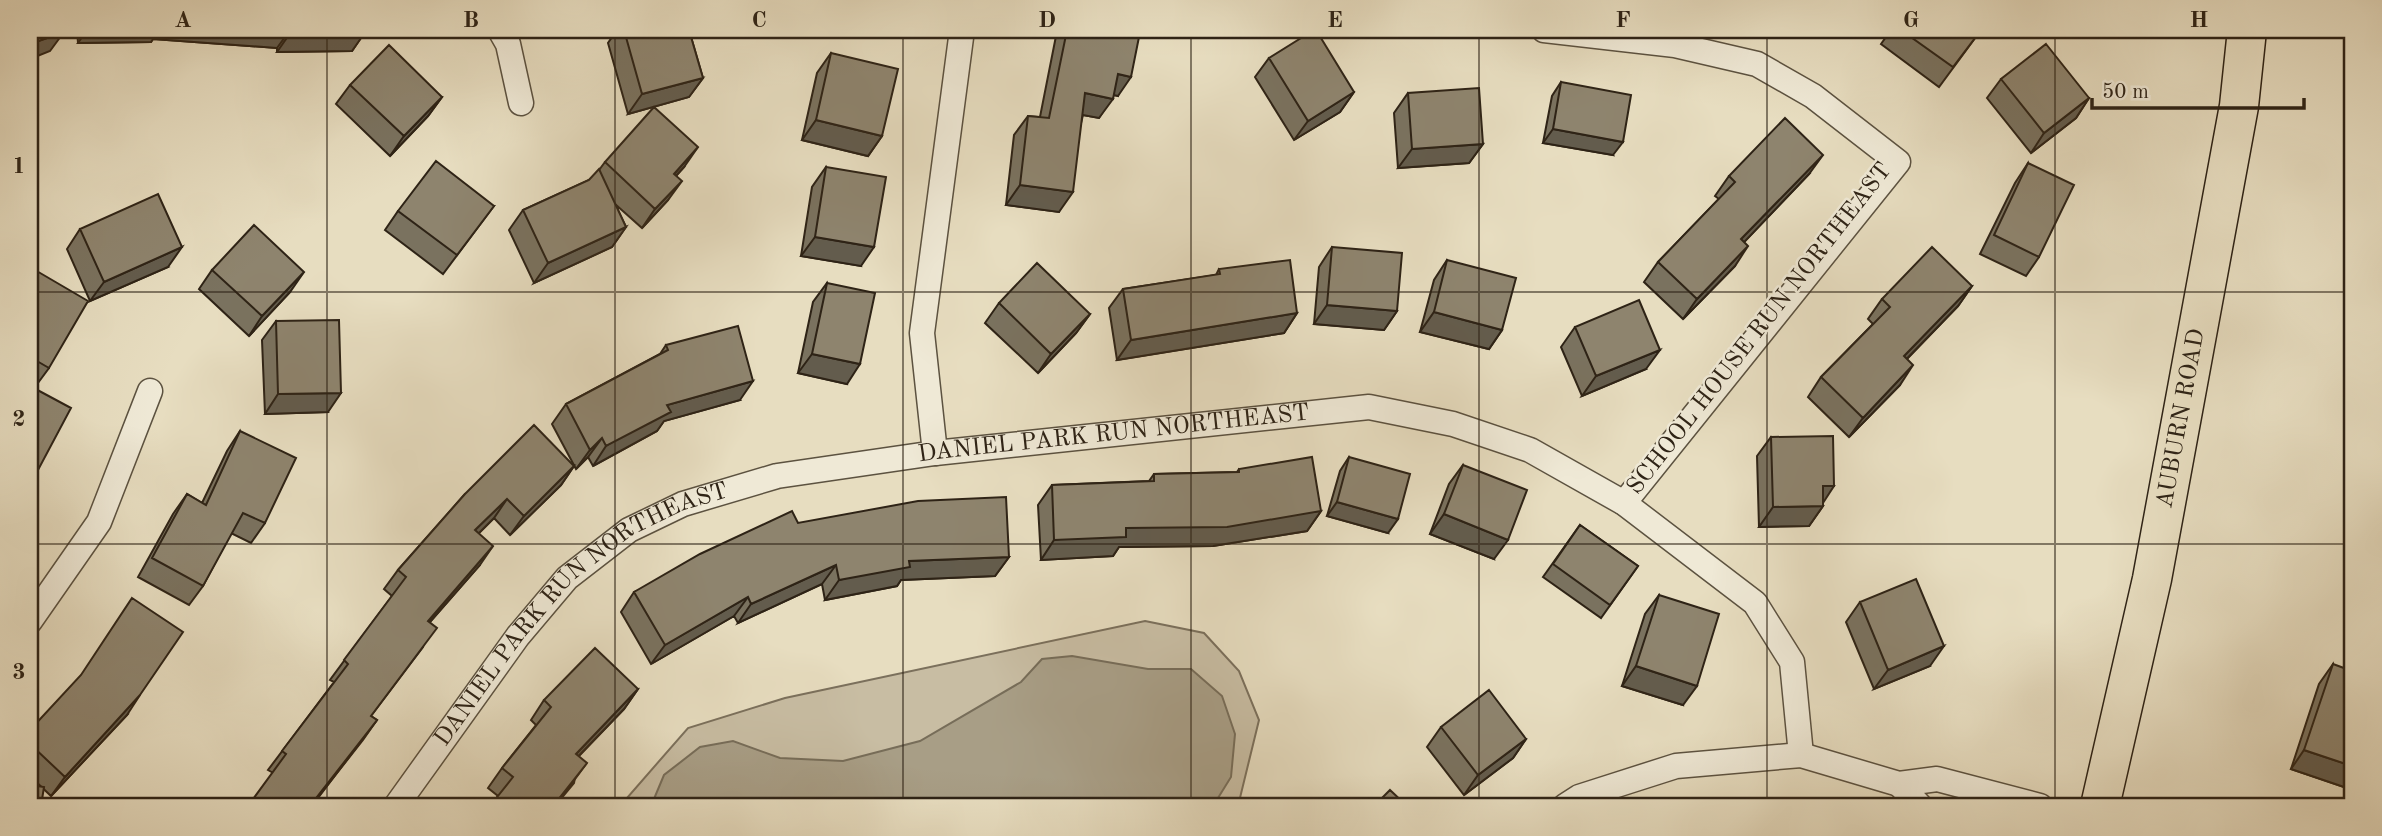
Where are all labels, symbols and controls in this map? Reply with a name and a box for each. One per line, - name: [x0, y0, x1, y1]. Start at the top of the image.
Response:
- text: A: [174, 9, 192, 32]
- text: B: [463, 9, 479, 32]
- text: C: [751, 9, 767, 32]
- text: D: [1038, 9, 1056, 32]
- text: E: [1327, 9, 1343, 32]
- text: F: [1615, 9, 1631, 32]
- text: G: [1903, 9, 1919, 32]
- text: H: [2190, 9, 2208, 32]
- scale bar: [2092, 66, 2303, 110]
- text: 50 m: [2102, 82, 2149, 103]
- text: 1: [12, 155, 26, 178]
- street label: SCHOOL HOUSE RUN NORTHEAST: [1623, 159, 1897, 499]
- street label: AUBURN ROAD: [2153, 327, 2210, 510]
- street label: DANIEL PARK RUN NORTHEAST: [916, 401, 1311, 467]
- text: 2: [12, 408, 26, 431]
- street label: DANIEL PARK RUN NORTHEAST: [431, 479, 731, 751]
- text: 3: [12, 661, 26, 684]

